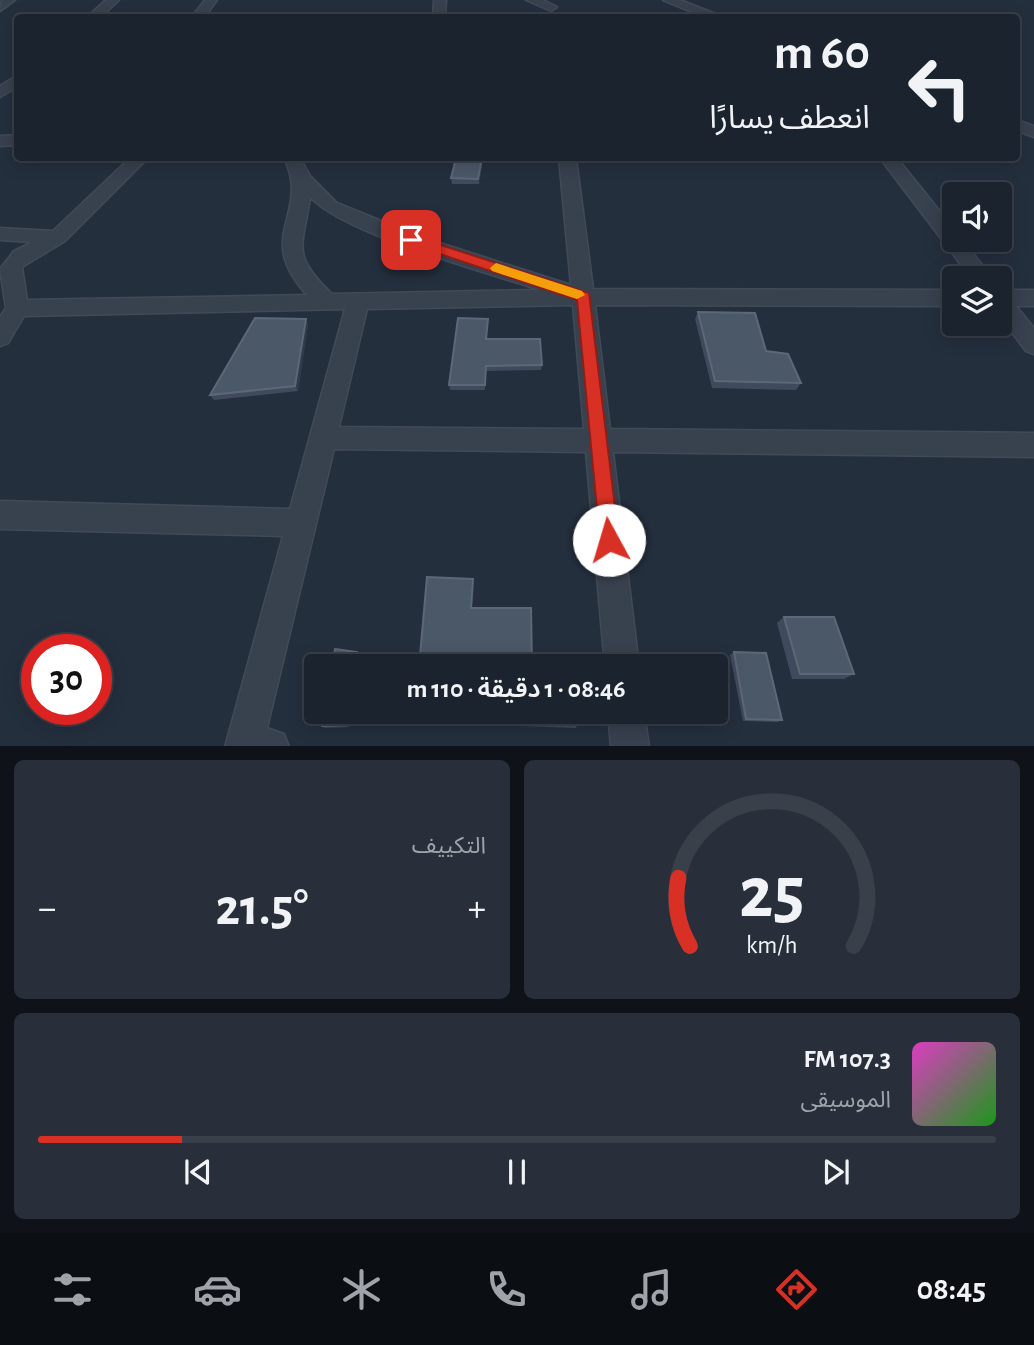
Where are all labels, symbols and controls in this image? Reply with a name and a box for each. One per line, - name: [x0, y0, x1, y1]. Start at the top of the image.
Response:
- text: 60 m: [774, 29, 870, 78]
- icon: left: [894, 42, 985, 133]
- text: انعطف يسارًا: [709, 102, 870, 134]
- map controls: [942, 182, 1012, 336]
- button: sound: [942, 182, 1012, 252]
- pin: [381, 210, 441, 270]
- icon: arrive: [392, 221, 430, 259]
- button: layers: [942, 266, 1012, 336]
- position arrow: [572, 503, 646, 577]
- speed limit sign: 30: [21, 634, 112, 725]
- text: 08:46 · 1 دقيقة · 110 m: [406, 676, 626, 702]
- text: التكييف: [412, 835, 486, 858]
- text: 25: [739, 858, 805, 931]
- text: 21.5°: [216, 882, 308, 934]
- text: −: [38, 890, 56, 928]
- text: +: [468, 890, 486, 928]
- text: km/h: [746, 932, 798, 957]
- text: 107.3 FM: [803, 1046, 891, 1072]
- text: الموسيقى: [800, 1089, 891, 1112]
- icon: previous: [179, 1153, 217, 1191]
- icon: pause: [498, 1153, 536, 1191]
- icon: next: [817, 1153, 855, 1191]
- icon: filters: [48, 1265, 97, 1314]
- icon: car: [193, 1265, 242, 1314]
- icon: climate: [337, 1265, 386, 1314]
- icon: phone: [482, 1265, 531, 1314]
- icon: music: [627, 1265, 676, 1314]
- icon: directions: [772, 1265, 821, 1314]
- text: 08:45: [916, 1273, 986, 1305]

